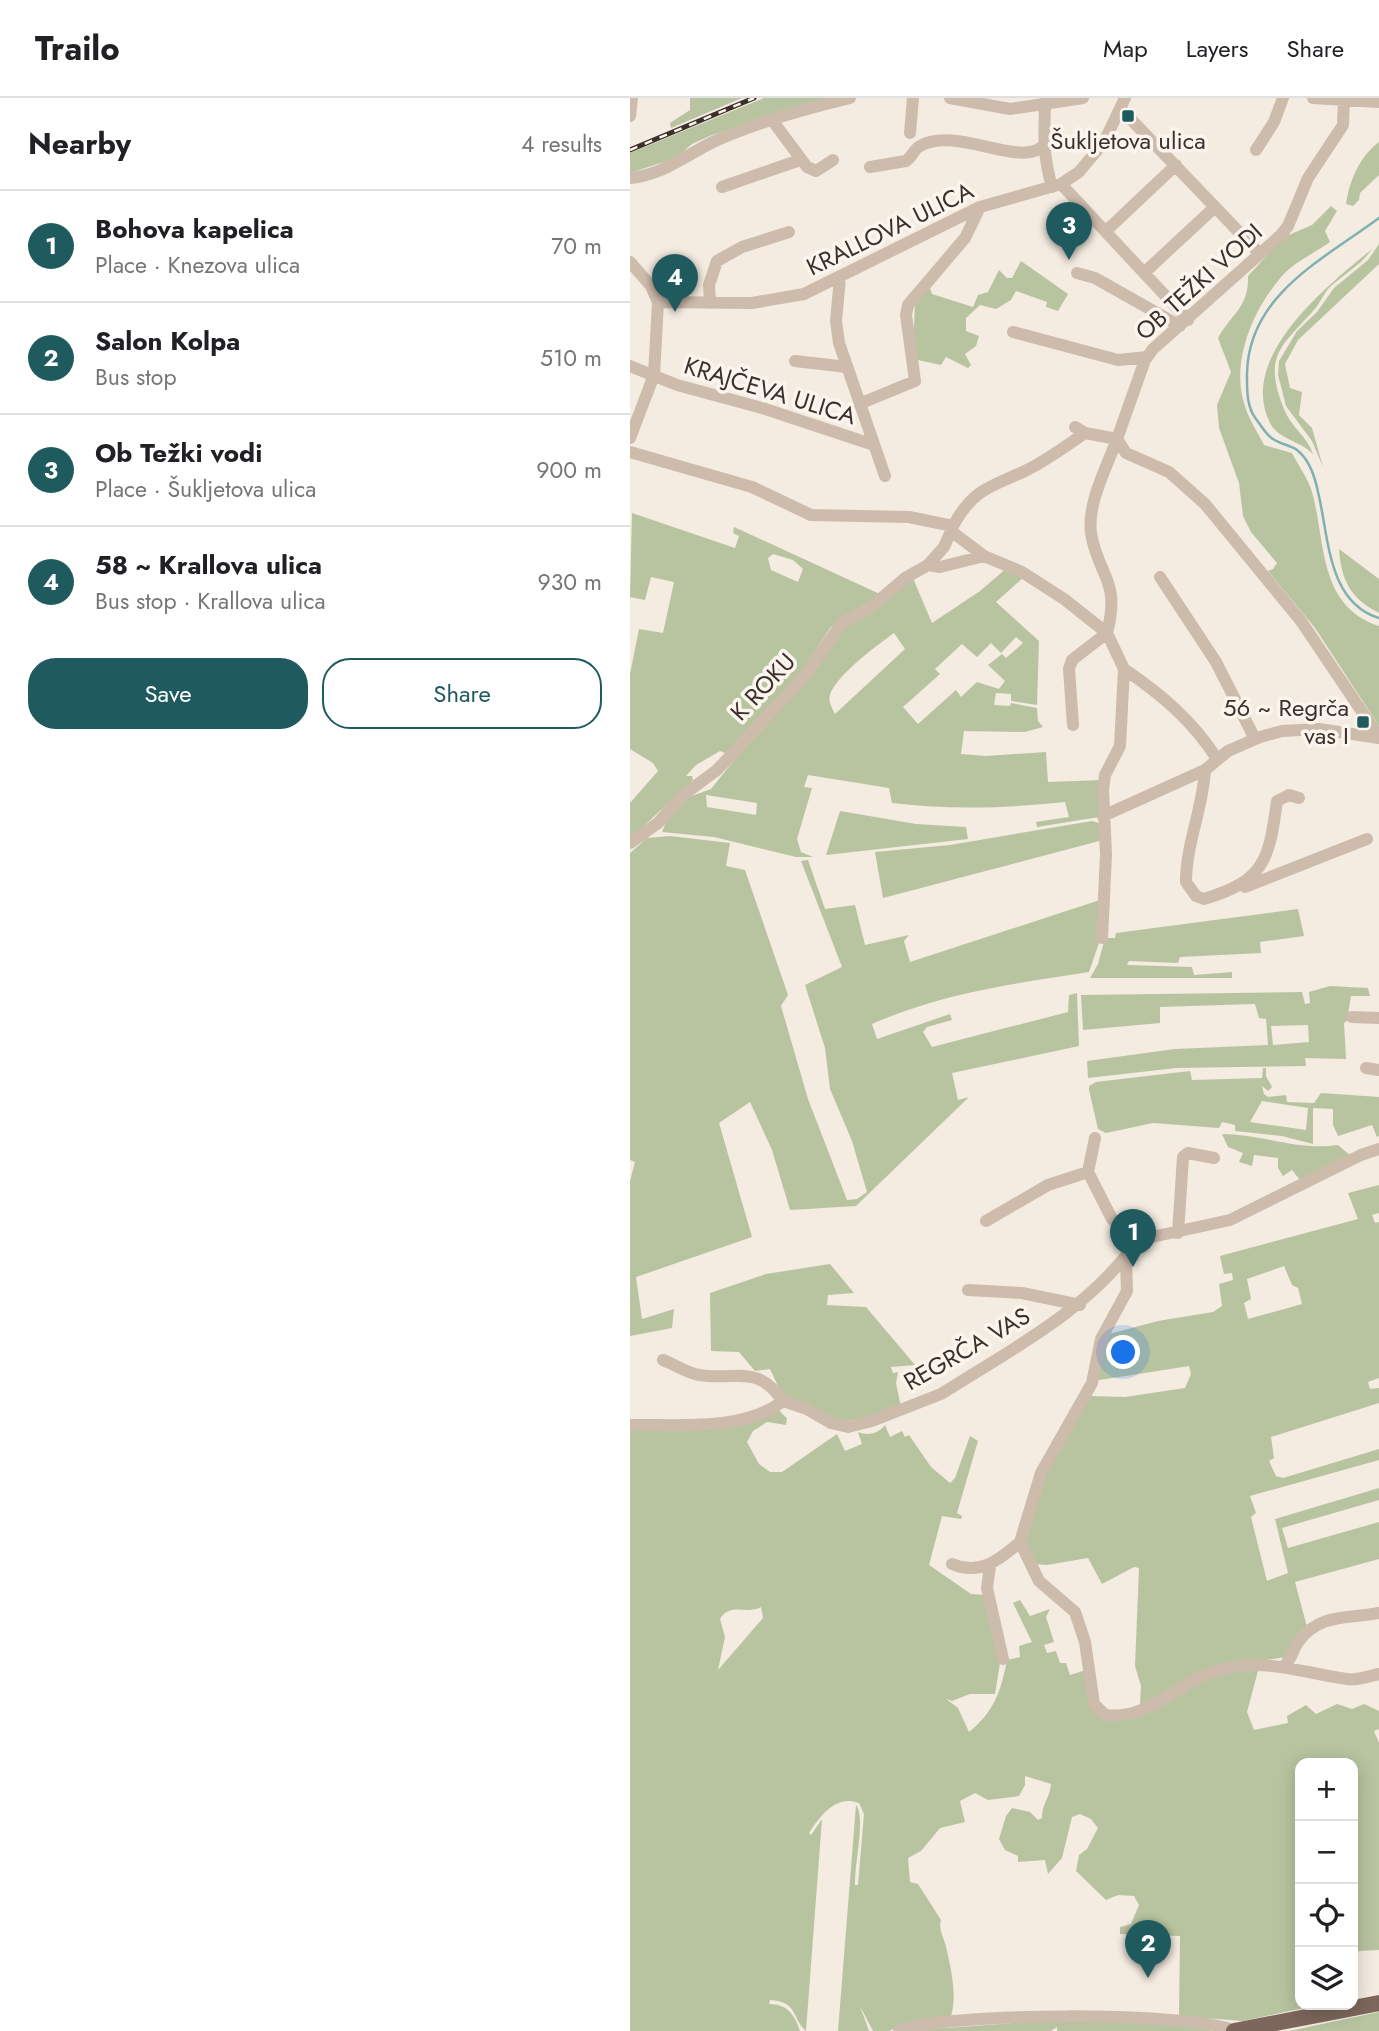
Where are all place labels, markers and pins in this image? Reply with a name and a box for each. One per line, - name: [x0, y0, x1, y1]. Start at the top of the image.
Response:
- marker: Šukljetova ulica: [1120, 108, 1136, 124]
- place label: Šukljetova ulica: [1050, 123, 1206, 158]
- pin: 3: [1046, 202, 1092, 260]
- pin: 4: [652, 254, 698, 312]
- place label: 56 ~ Regrča vas I: [1223, 690, 1349, 753]
- marker: 56 ~ Regrča vas I: [1355, 714, 1371, 730]
- pin: 1: [1110, 1209, 1156, 1267]
- pin: 2: [1125, 1920, 1171, 1978]

